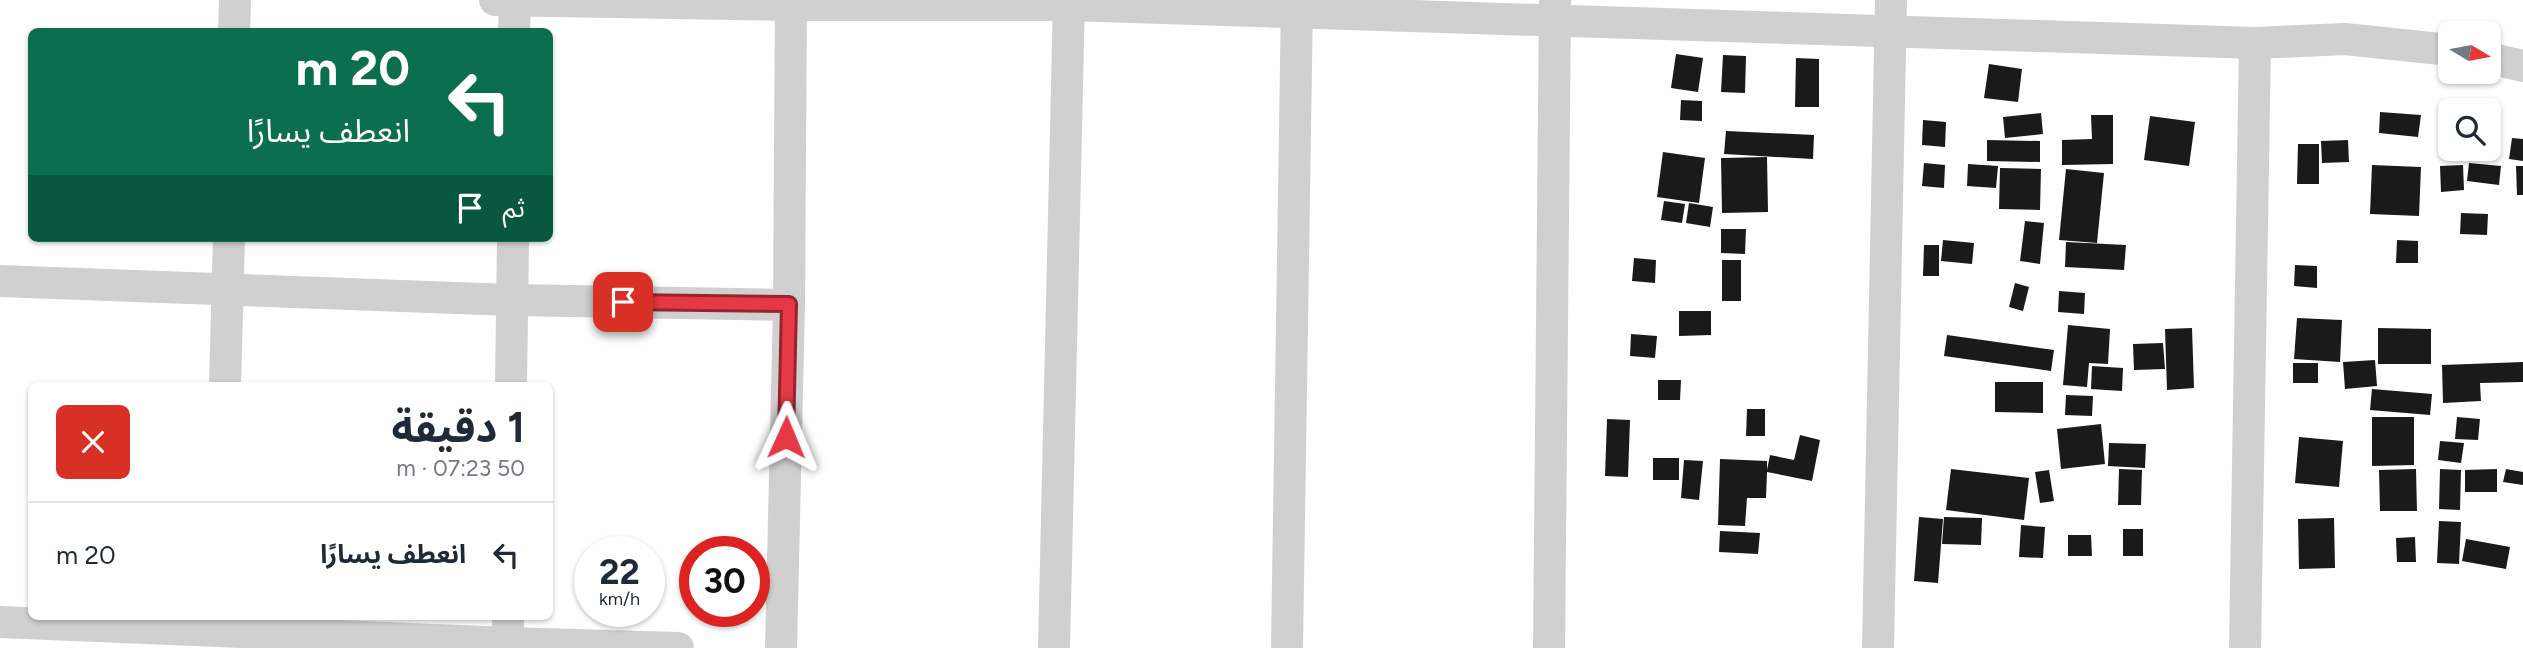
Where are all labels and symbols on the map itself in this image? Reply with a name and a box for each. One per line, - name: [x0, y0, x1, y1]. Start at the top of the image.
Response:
- north arrow: [2438, 21, 2501, 84]
- pin: [593, 272, 653, 332]
- position arrow: [749, 400, 823, 474]
- speed limit sign: 30: [679, 536, 770, 627]

